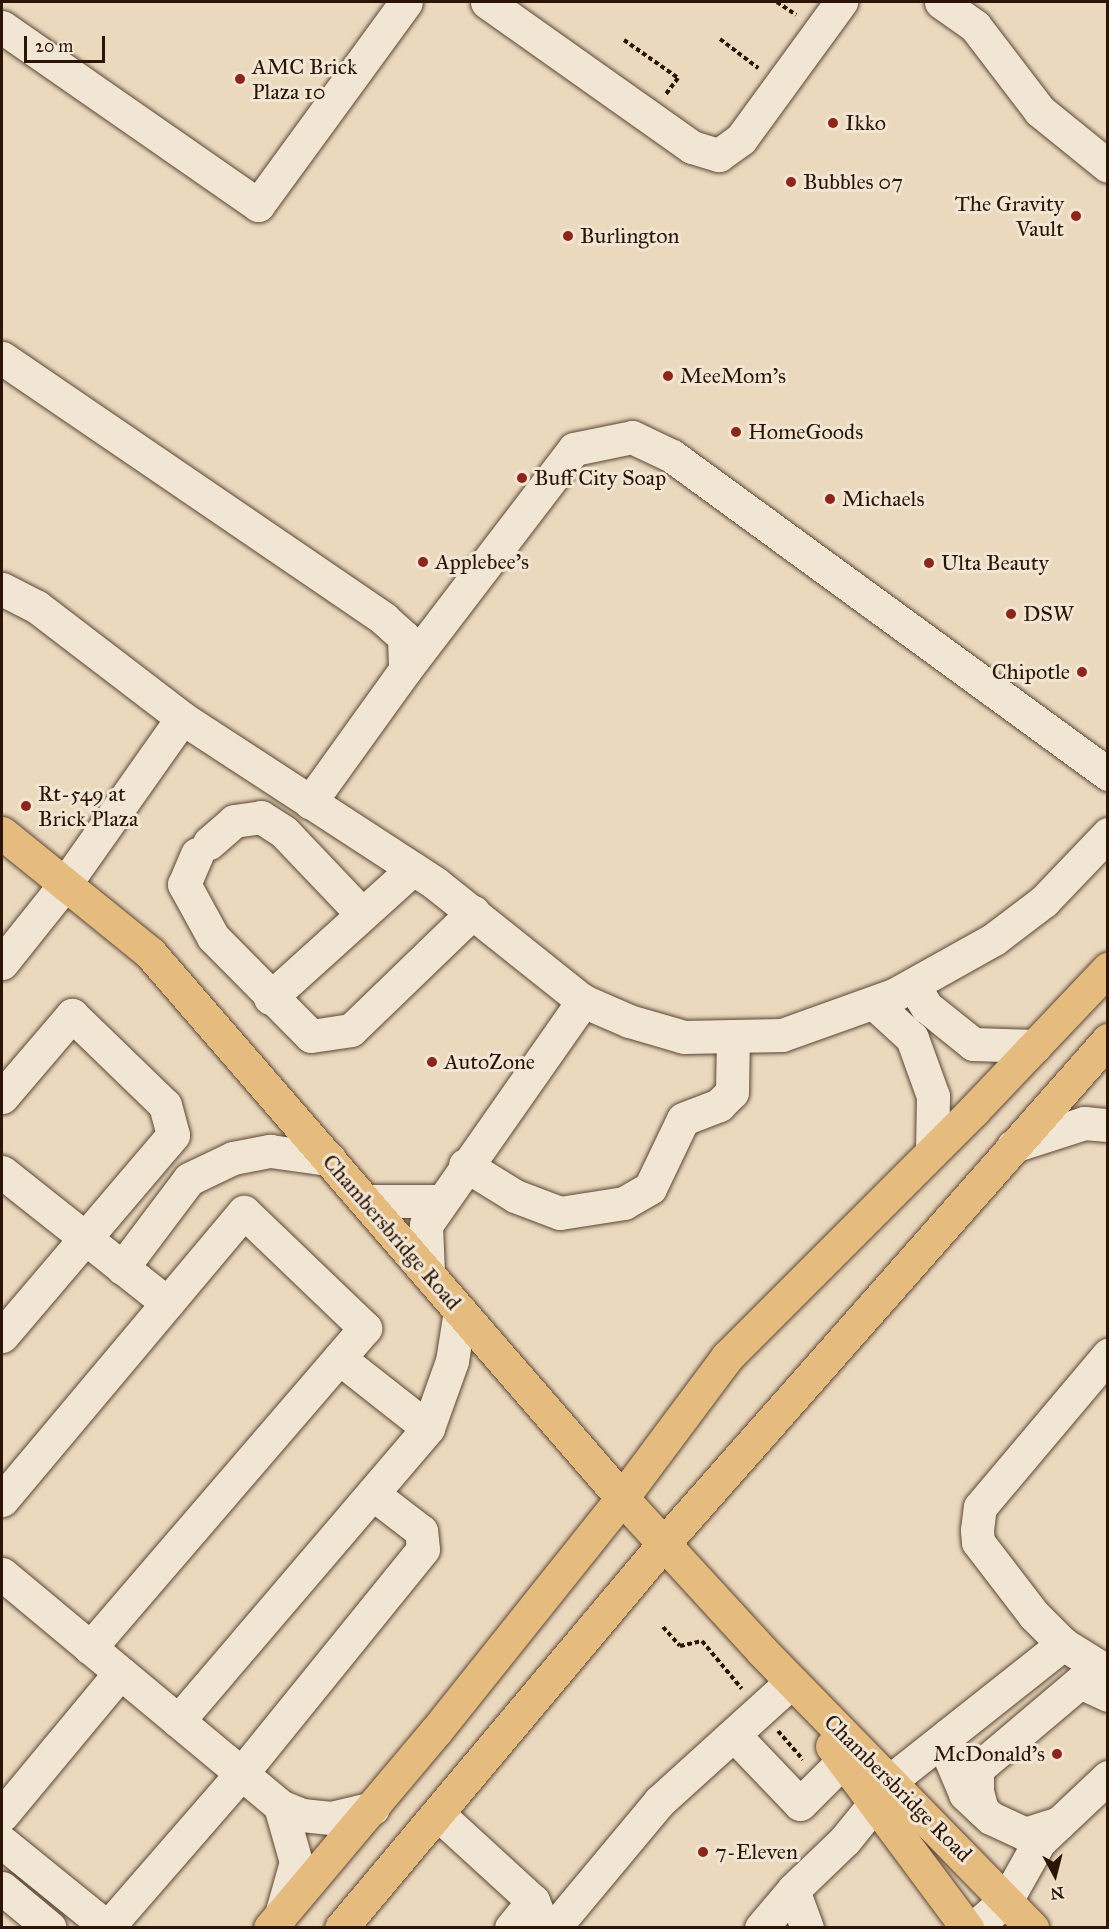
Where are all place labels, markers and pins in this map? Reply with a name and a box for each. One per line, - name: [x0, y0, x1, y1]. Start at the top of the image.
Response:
- place label: AMC Brick Plaza 10: [252, 53, 357, 104]
- marker: AMC Brick Plaza 10: [233, 72, 247, 86]
- place label: Ikko: [845, 110, 886, 136]
- marker: Ikko: [826, 116, 840, 130]
- place label: Bubbles 07: [803, 169, 903, 195]
- marker: Bubbles 07: [784, 175, 798, 189]
- place label: The Gravity Vault: [955, 190, 1064, 242]
- marker: The Gravity Vault: [1069, 209, 1083, 223]
- place label: Burlington: [580, 223, 680, 249]
- marker: Burlington: [561, 229, 575, 243]
- place label: MeeMom's: [680, 363, 786, 389]
- marker: MeeMom's: [661, 369, 675, 383]
- place label: HomeGoods: [748, 419, 863, 445]
- marker: HomeGoods: [729, 425, 743, 439]
- place label: Buff City Soap: [534, 465, 666, 491]
- marker: Buff City Soap: [515, 471, 529, 485]
- place label: Michaels: [842, 486, 925, 512]
- marker: Michaels: [823, 492, 837, 506]
- place label: Applebee's: [435, 549, 529, 575]
- place label: Ulta Beauty: [941, 550, 1049, 576]
- marker: Applebee's: [416, 555, 430, 569]
- marker: Ulta Beauty: [922, 556, 936, 570]
- place label: DSW: [1023, 601, 1074, 627]
- marker: DSW: [1004, 607, 1018, 621]
- place label: Chipotle: [992, 659, 1070, 685]
- marker: Chipotle: [1075, 665, 1089, 679]
- place label: Rt-549 at Brick Plaza: [38, 780, 138, 831]
- marker: Rt-549 at Brick Plaza: [19, 799, 33, 813]
- place label: AutoZone: [444, 1049, 535, 1075]
- marker: AutoZone: [425, 1055, 439, 1069]
- place label: McDonald's: [933, 1741, 1045, 1767]
- marker: McDonald's: [1050, 1747, 1064, 1761]
- place label: 7-Eleven: [715, 1839, 798, 1865]
- marker: 7-Eleven: [696, 1845, 710, 1859]

